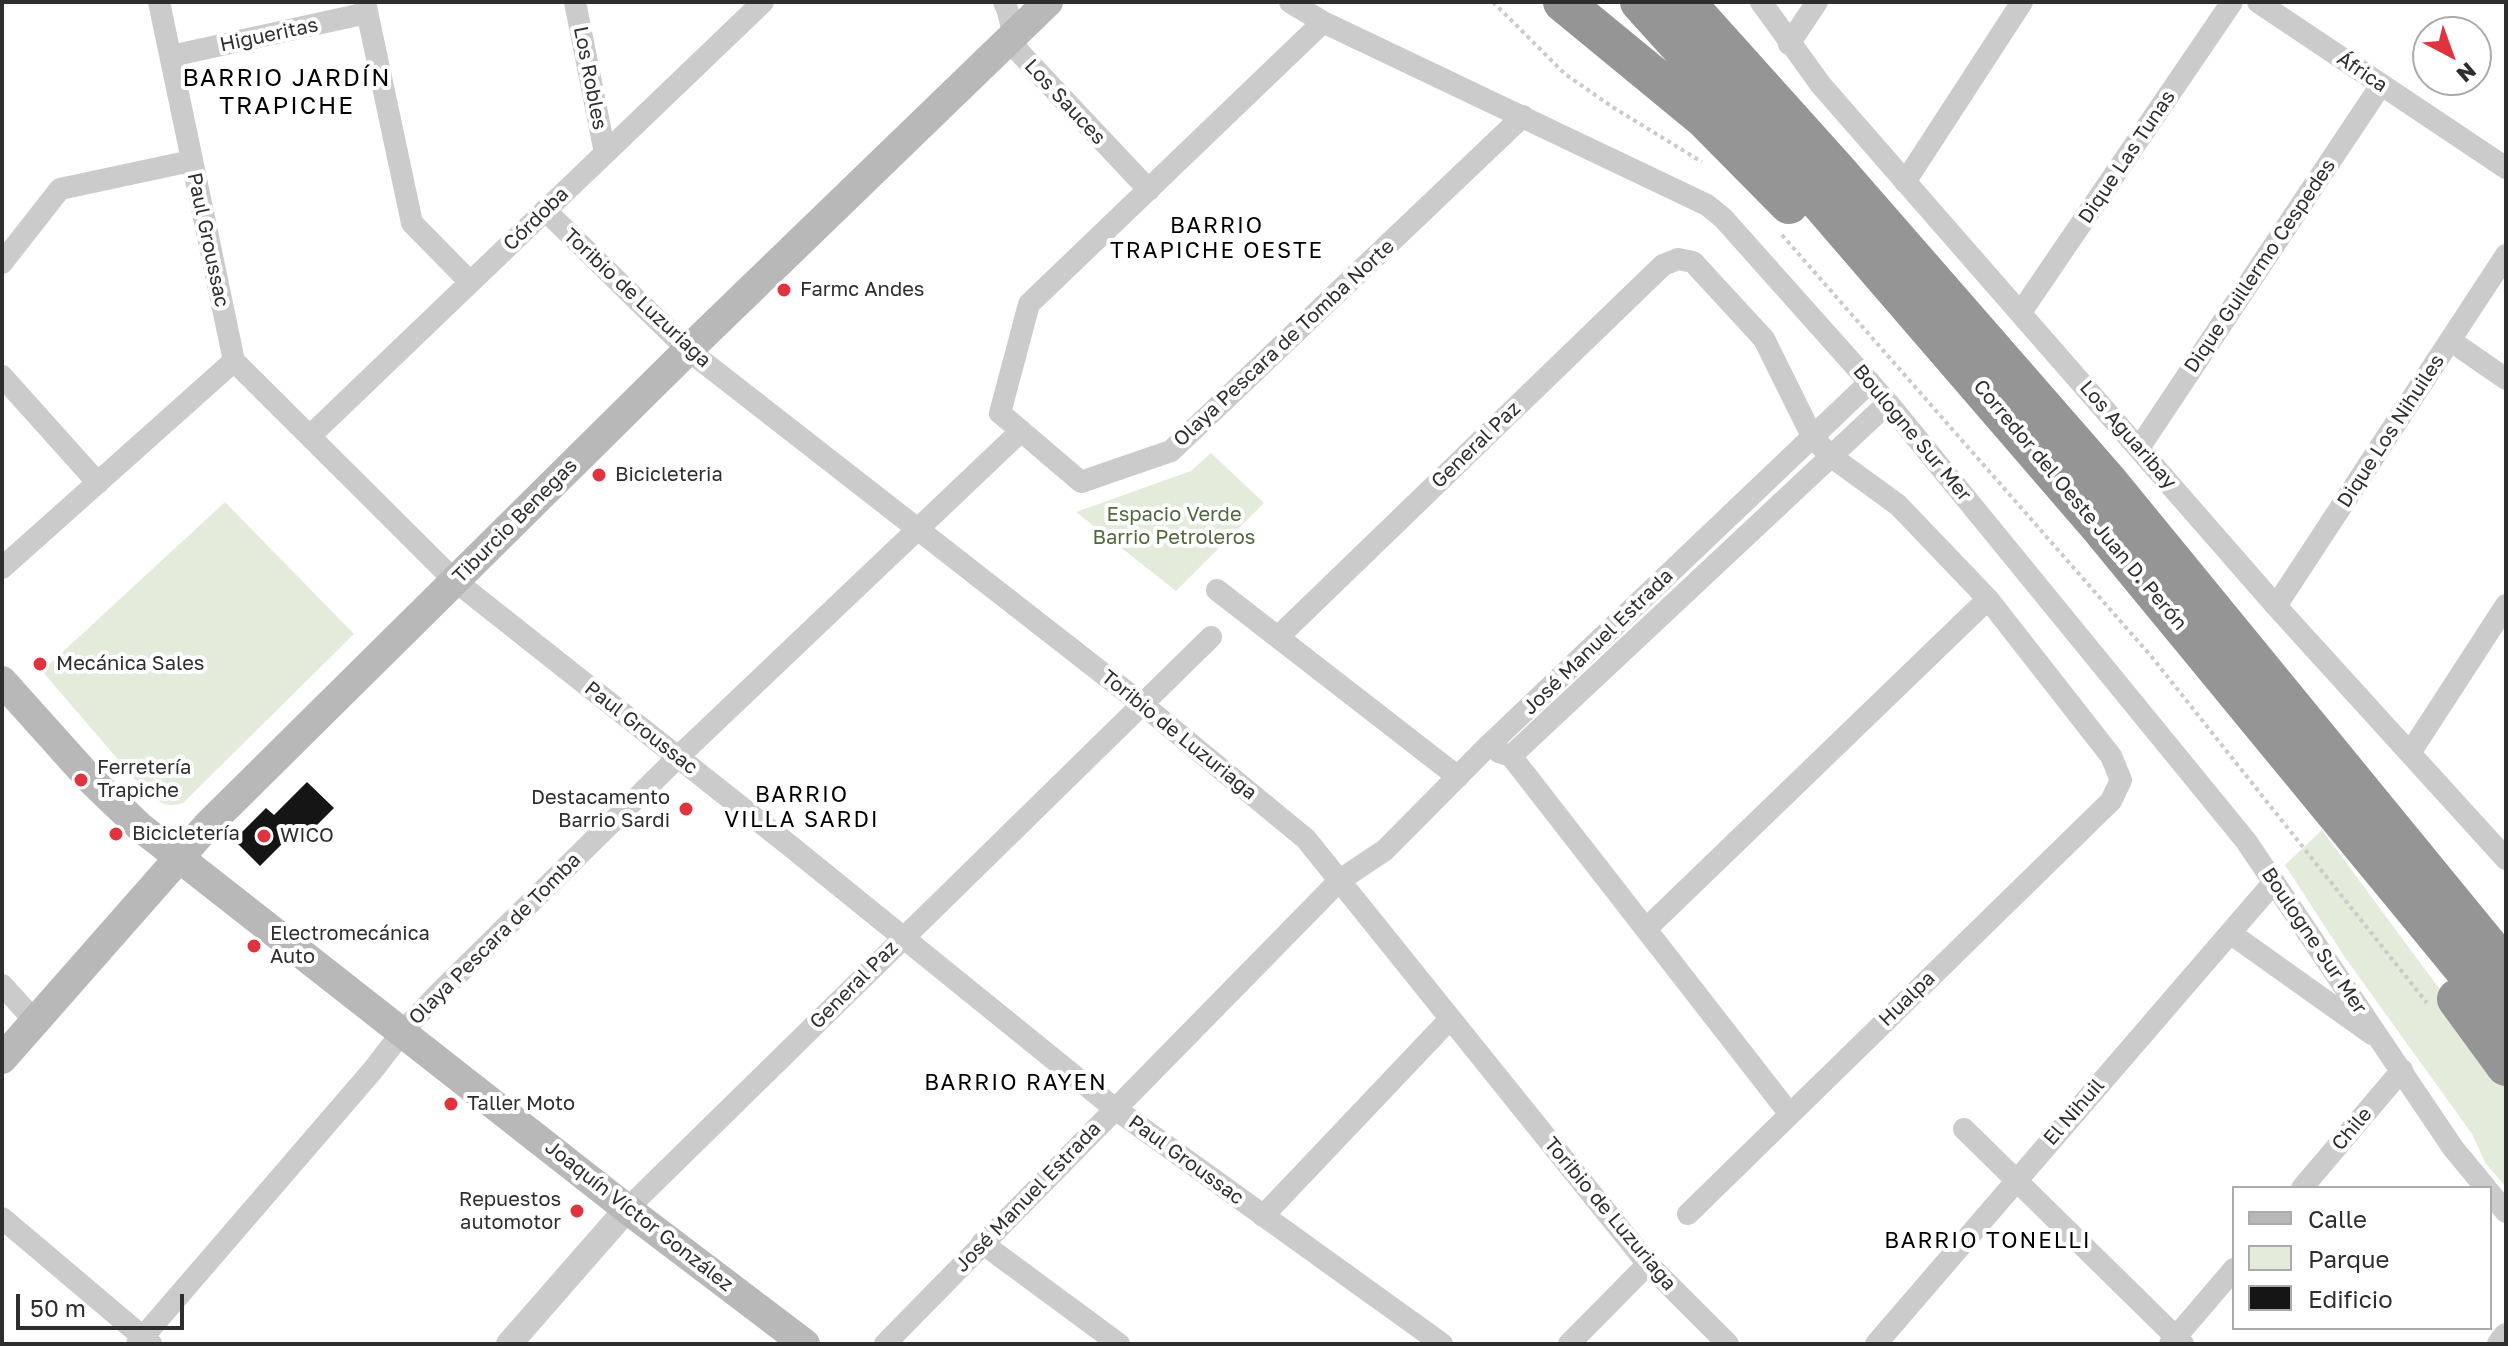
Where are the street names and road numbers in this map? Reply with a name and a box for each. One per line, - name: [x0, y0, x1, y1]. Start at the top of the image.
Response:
- street label: Higueritas: [218, 13, 320, 57]
- street label: Los Robles: [568, 24, 612, 132]
- street label: África: [2332, 46, 2392, 98]
- street label: Los Sauces: [1019, 54, 1111, 150]
- street label: Dique Las Tunas: [2074, 86, 2180, 228]
- street label: Dique Guillermo Cespedes: [2179, 154, 2341, 378]
- street label: Paul Groussac: [182, 171, 234, 309]
- street label: Córdoba: [498, 182, 574, 256]
- street label: Toribio de Luzuriaga: [558, 223, 716, 373]
- street label: Olaya Pescara de Tomba Norte: [1169, 234, 1399, 452]
- street label: Dique Los Nihuiles: [2332, 350, 2450, 512]
- street label: Boulogne Sur Mer: [1848, 360, 1976, 506]
- street label: Corredor del Oeste Juan D. Perón: [1968, 375, 2192, 635]
- street label: Los Aguaribay: [2075, 376, 2181, 494]
- street label: General Paz: [1427, 397, 1525, 493]
- street label: Tiburcio Benegas: [448, 454, 582, 588]
- street label: José Manuel Estrada: [1518, 564, 1678, 720]
- street label: Toribio de Luzuriaga: [1097, 665, 1261, 805]
- street label: Paul Groussac: [580, 676, 702, 780]
- street label: Olaya Pescara de Tomba: [404, 848, 586, 1030]
- street label: Boulogne Sur Mer: [2256, 863, 2372, 1019]
- street label: General Paz: [805, 936, 903, 1034]
- street label: Hualpa: [1874, 967, 1940, 1031]
- street label: El Nihuil: [2039, 1074, 2109, 1150]
- street label: Chile: [2327, 1102, 2377, 1156]
- street label: Paul Groussac: [1124, 1110, 1248, 1210]
- street label: José Manuel Estrada: [950, 1117, 1106, 1277]
- street label: Toribio de Luzuriaga: [1539, 1132, 1681, 1296]
- street label: Joaquín Víctor González: [540, 1135, 738, 1297]

